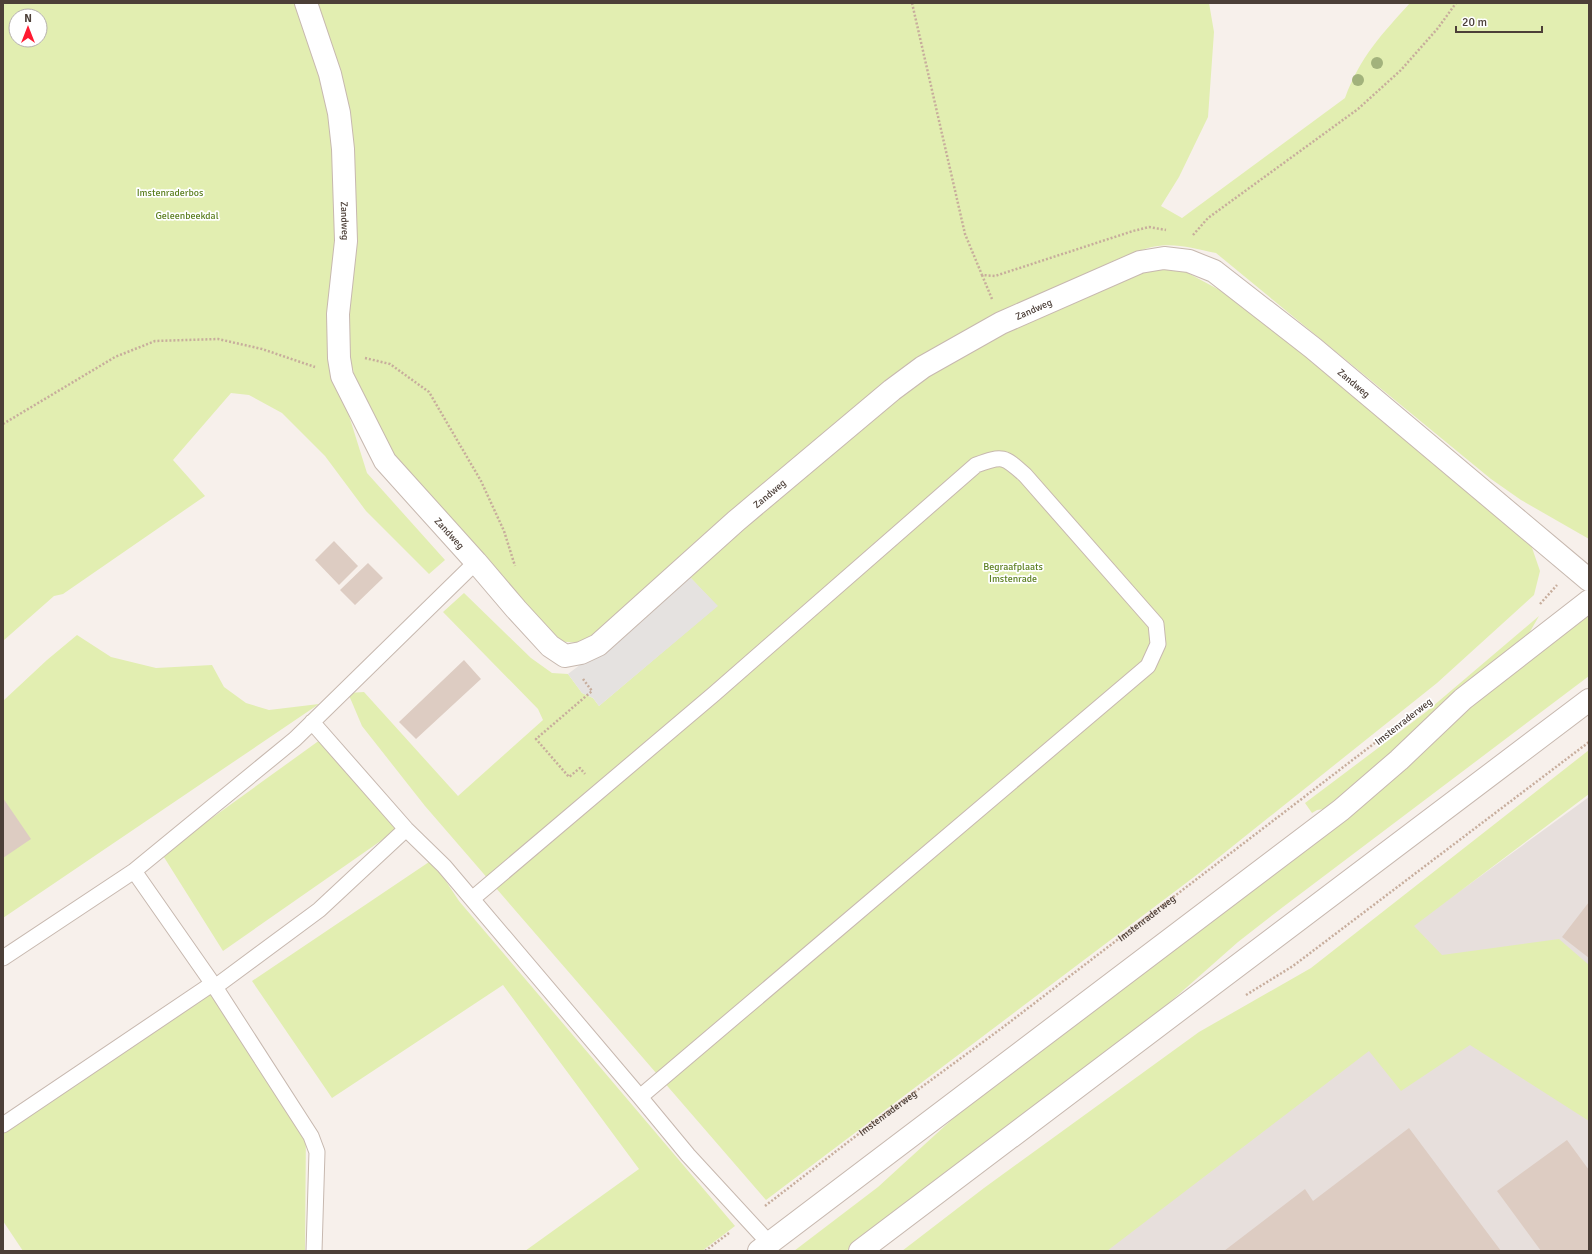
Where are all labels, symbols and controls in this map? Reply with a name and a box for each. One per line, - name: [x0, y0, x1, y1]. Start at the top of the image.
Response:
- north arrow: [8, 8, 48, 48]
- scale bar: [1456, 8, 1542, 34]
- text: N: [24, 12, 32, 25]
- text: 20 m: [1462, 15, 1487, 30]
- park label: Imstenraderbos: [137, 187, 204, 199]
- street label: Zandweg: [338, 201, 351, 240]
- park label: Geleenbeekdal: [155, 210, 219, 222]
- street label: Zandweg: [1014, 296, 1054, 323]
- street label: Zandweg: [1335, 366, 1372, 400]
- street label: Zandweg: [751, 477, 788, 511]
- street label: Zandweg: [432, 515, 466, 552]
- park label: Begraafplaats Imstenrade: [983, 561, 1043, 585]
- street label: Imstenraderweg: [1373, 696, 1435, 748]
- street label: Imstenraderweg: [1116, 893, 1178, 944]
- street label: Imstenraderweg: [856, 1088, 919, 1139]

